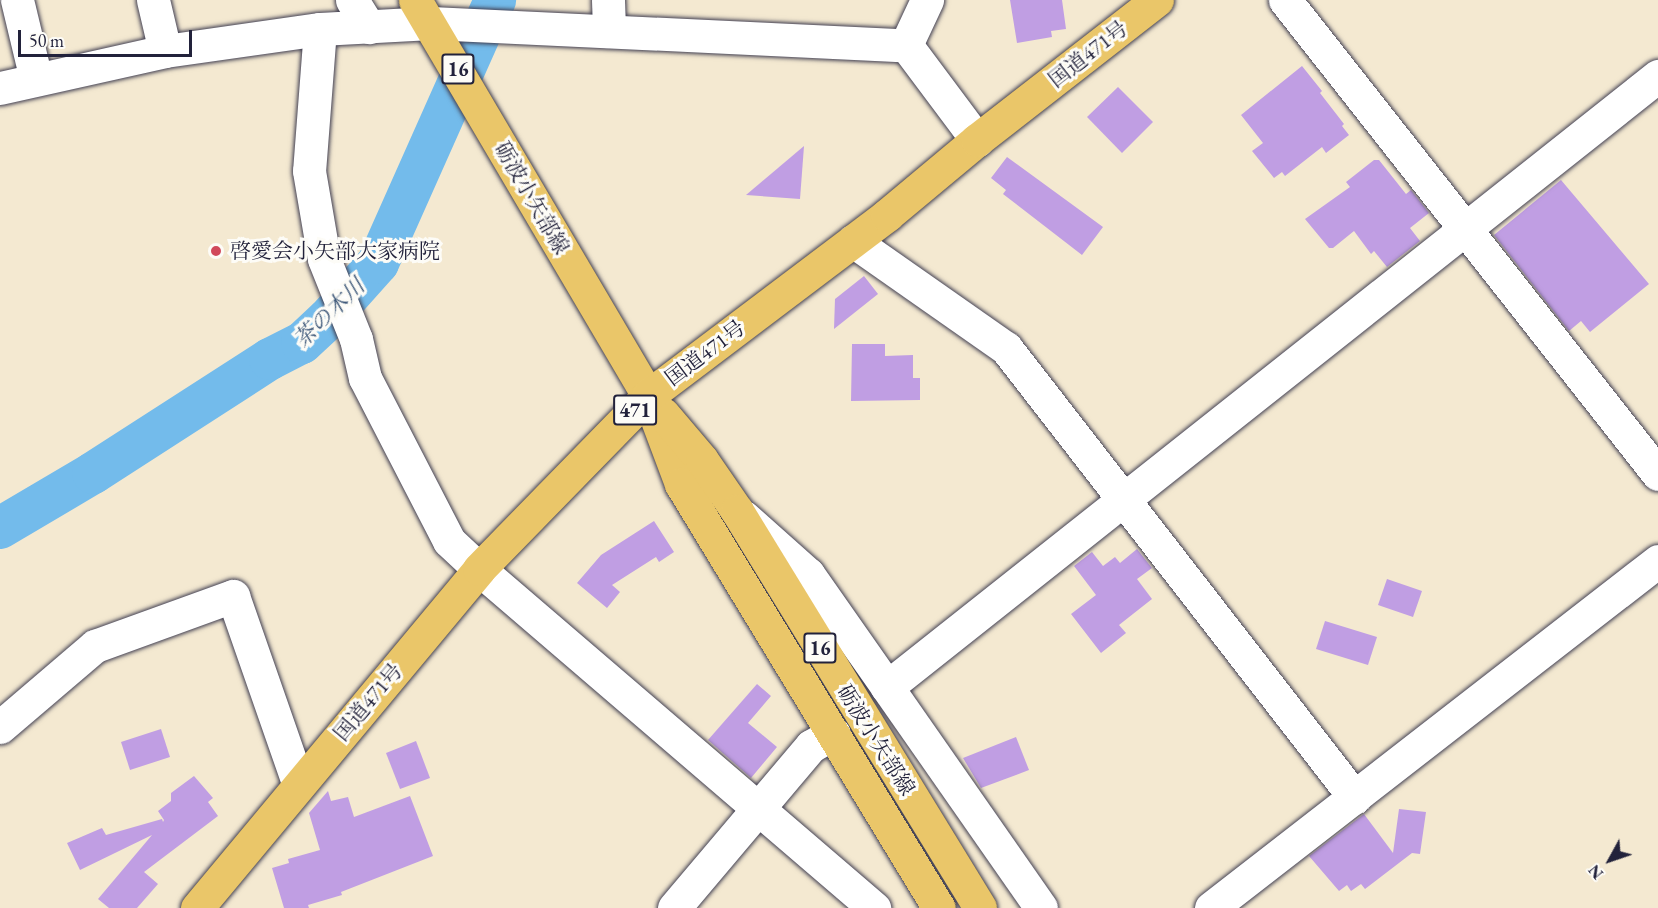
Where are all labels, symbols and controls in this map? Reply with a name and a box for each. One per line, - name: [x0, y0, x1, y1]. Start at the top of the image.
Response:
- street label: 国道471号: [1044, 15, 1132, 93]
- scale bar: [21, 18, 195, 56]
- text: 50 m: [29, 29, 64, 52]
- road number: 16: [440, 52, 476, 86]
- street label: 砺波小矢部線: [490, 137, 574, 259]
- place label: 啓愛会小矢部大家病院: [230, 238, 440, 264]
- marker: 啓愛会小矢部大家病院: [207, 242, 225, 260]
- water label: 茶の木川: [288, 273, 370, 353]
- street label: 国道471号: [660, 315, 750, 391]
- road number: 471: [612, 393, 658, 427]
- road number: 16: [802, 631, 838, 665]
- street label: 国道471号: [328, 658, 408, 746]
- street label: 砺波小矢部線: [832, 680, 920, 800]
- north arrow: [1580, 830, 1640, 890]
- text: N: [1584, 860, 1608, 884]

